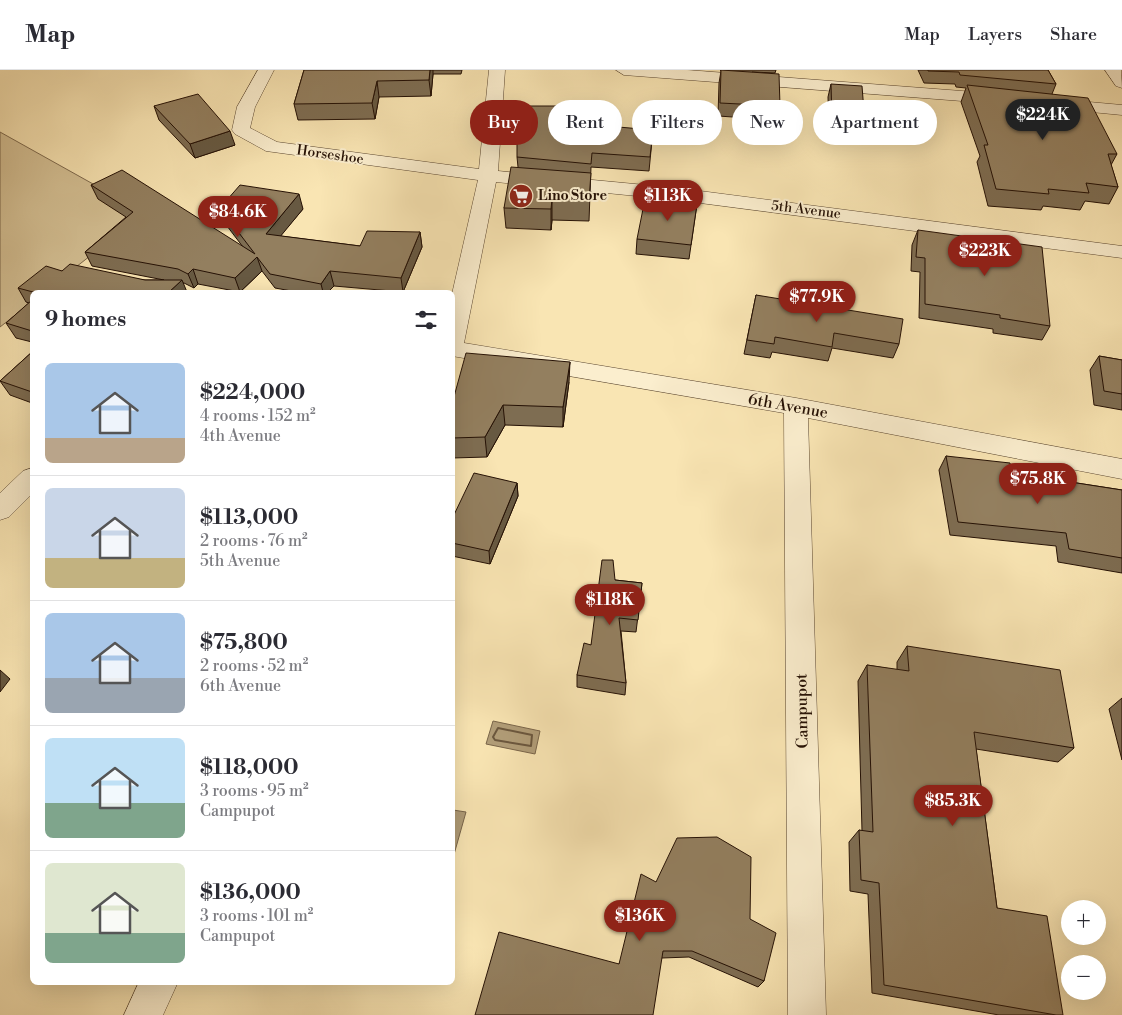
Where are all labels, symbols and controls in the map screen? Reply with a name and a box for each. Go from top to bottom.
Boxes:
text: Map [25,20,75,50]
text: Map [905,23,940,46]
text: Layers [968,23,1022,46]
text: Share [1050,23,1097,46]
pin: $224K [1008,98,1078,141]
chip: Buy [470,100,538,145]
chip: Rent [548,100,622,145]
chip: Filters [632,100,722,145]
chip: New [732,100,803,145]
chip: Apartment [813,100,937,145]
text: $224K [1016,105,1070,125]
street label: Horseshoe [295,141,365,169]
pin: $113K [633,180,703,222]
supermarket icon: Lino Store [508,183,534,209]
text: $113K [644,186,692,206]
place label: Lino Store [538,187,608,205]
pin: $84.6K [197,196,279,238]
street label: 5th Avenue [770,197,842,223]
text: $84.6K [209,202,267,222]
pin: $223K [950,234,1020,277]
text: $223K [959,241,1011,261]
pin: $77.9K [776,280,858,323]
text: $77.9K [790,287,844,307]
icon: filters [412,306,440,334]
text: 9 homes [45,307,126,333]
text: $224,000 [200,380,305,406]
icon: home [85,383,145,443]
street label: 6th Avenue [746,389,830,423]
text: 4 rooms · 152 m² [200,406,316,426]
text: 4th Avenue [200,426,281,446]
pin: $75.8K [997,462,1079,505]
text: $75.8K [1010,469,1066,489]
text: $113,000 [200,505,298,531]
icon: home [85,508,145,568]
text: 2 rooms · 76 m² [200,531,308,551]
text: 5th Avenue [200,551,280,571]
pin: $118K [575,584,645,626]
text: $118K [586,590,634,610]
text: $75,800 [200,630,288,656]
icon: home [85,633,145,693]
text: 2 rooms · 52 m² [200,656,308,676]
street label: Campupot [791,673,813,749]
text: 6th Avenue [200,676,281,696]
text: $118,000 [200,755,299,781]
icon: home [85,758,145,818]
text: 3 rooms · 95 m² [200,781,309,801]
pin: $85.3K [912,784,994,827]
text: $85.3K [925,791,981,811]
text: Campupot [200,801,275,821]
text: $136,000 [200,880,301,906]
icon: home [85,883,145,943]
pin: $136K [605,900,675,942]
map controls [1061,900,1106,1000]
button: + [1061,900,1106,945]
text: 3 rooms · 101 m² [200,906,313,926]
text: $136K [615,906,665,926]
text: Campupot [200,926,275,946]
button: − [1061,955,1106,1000]

